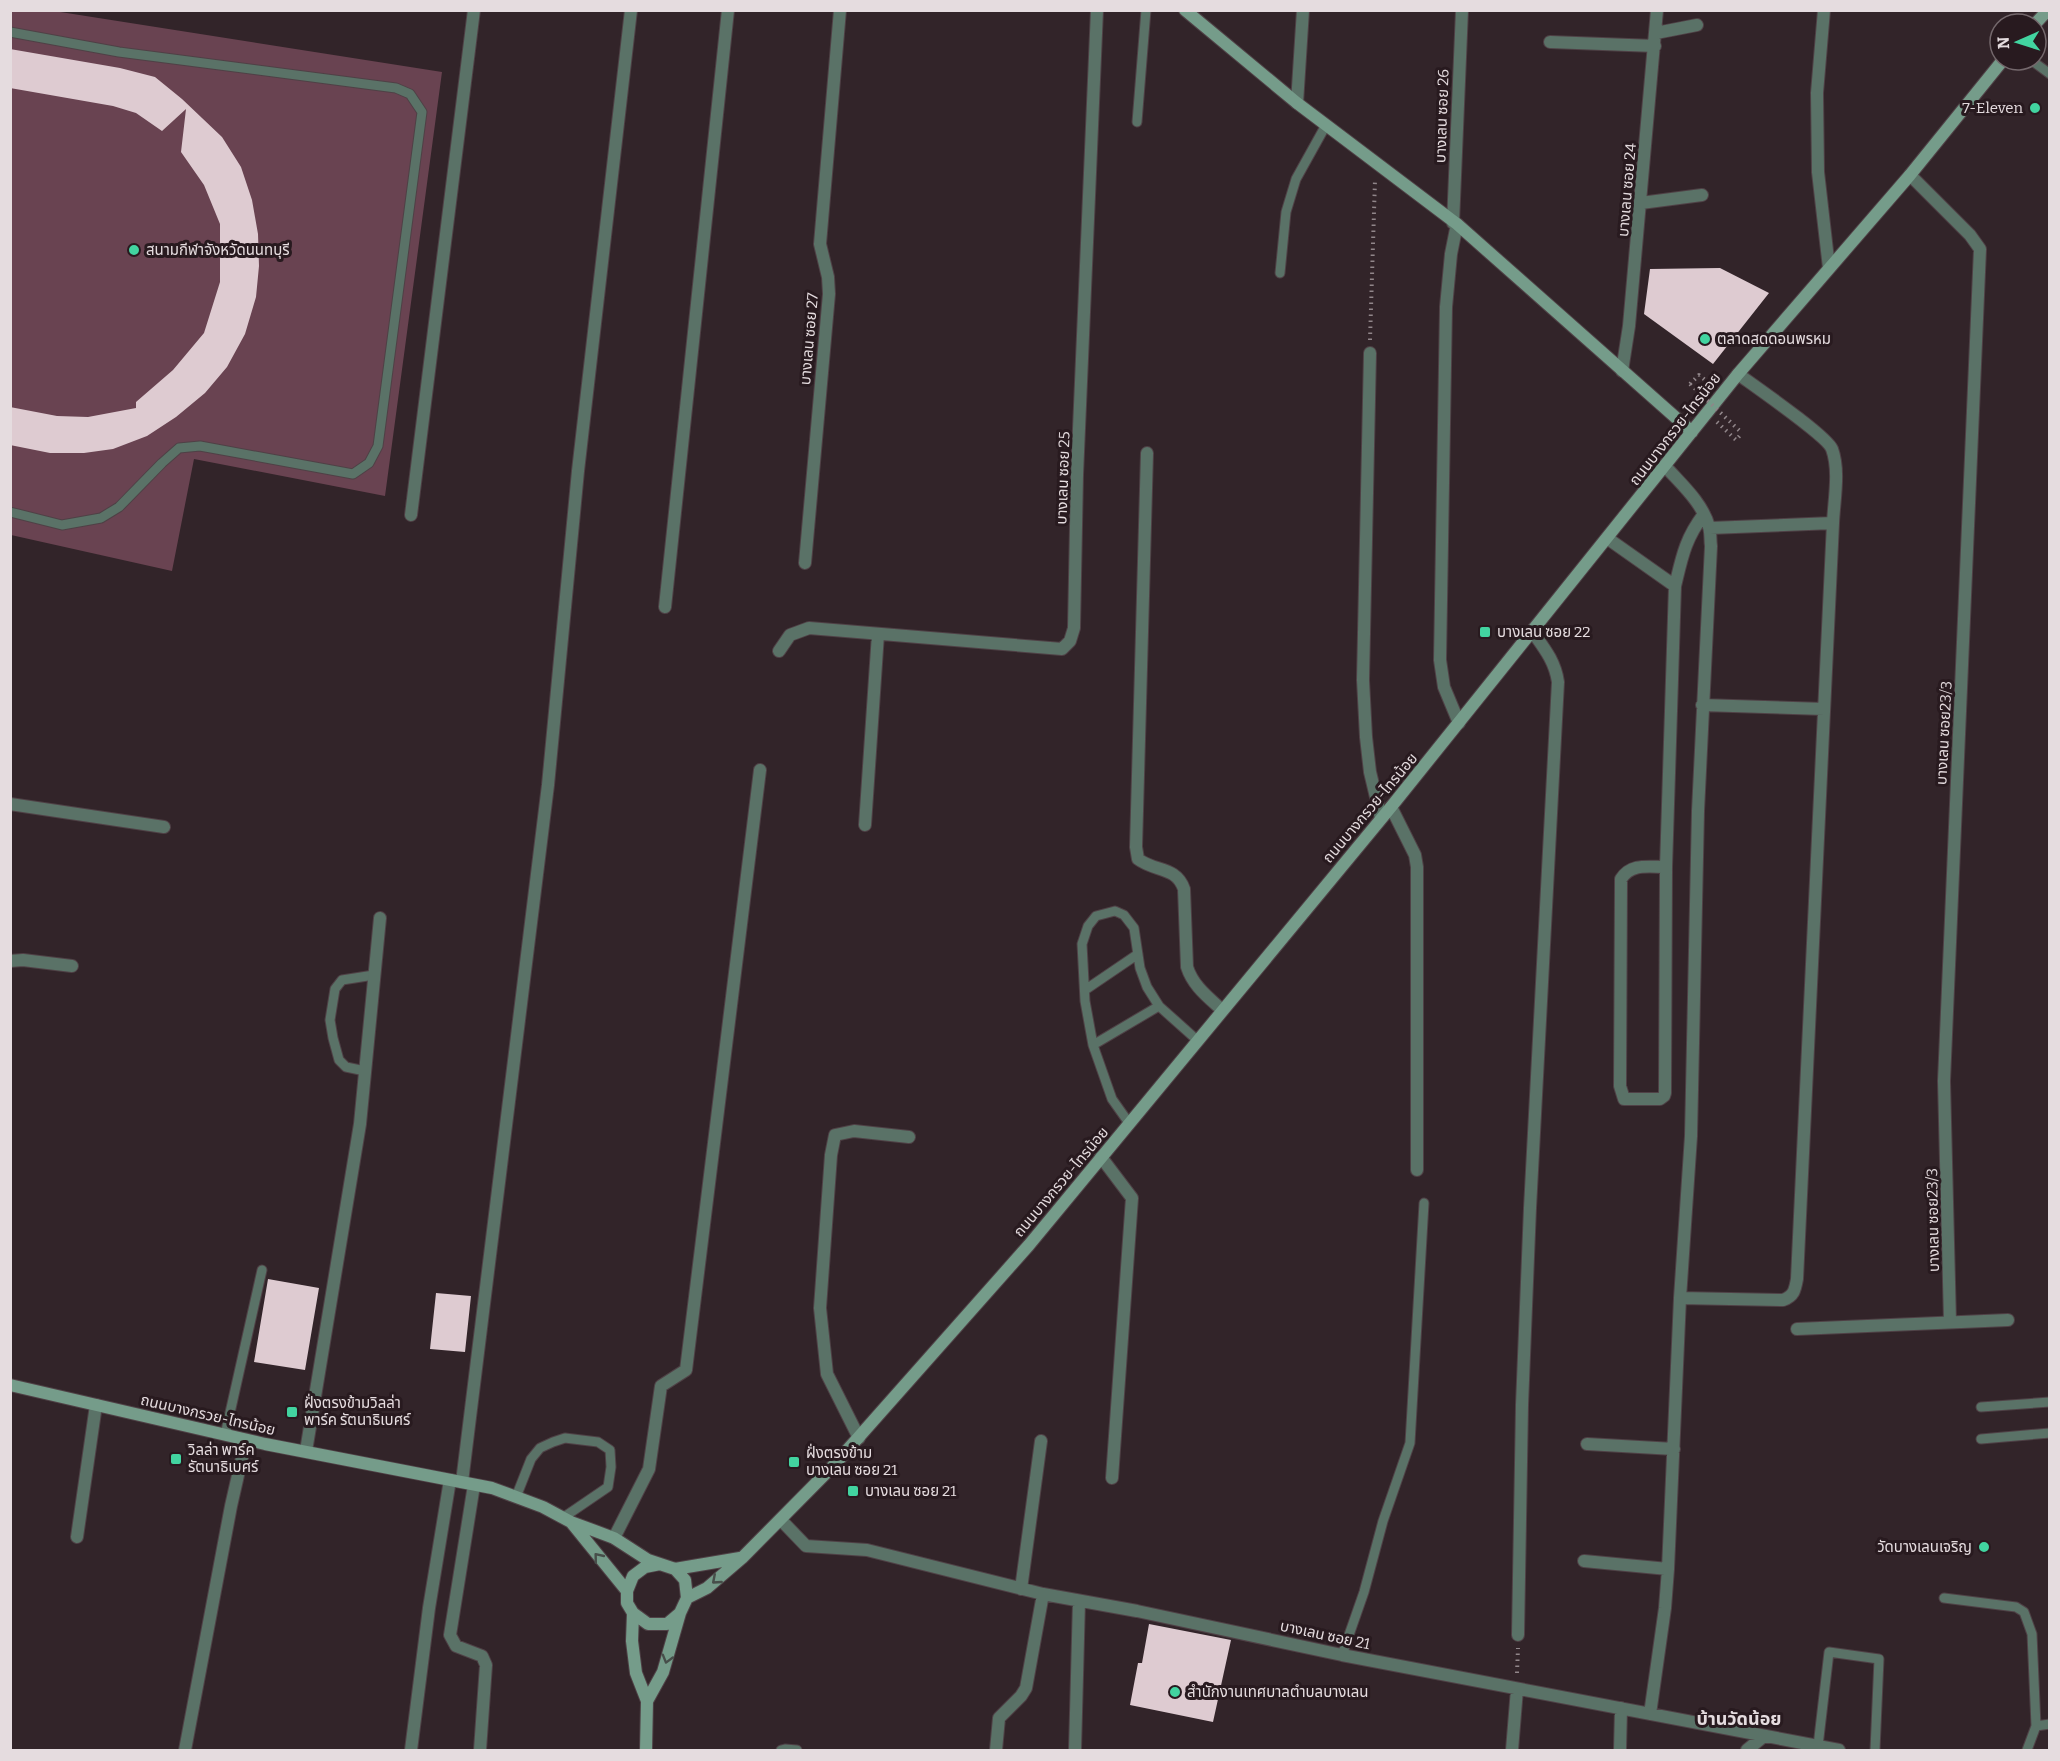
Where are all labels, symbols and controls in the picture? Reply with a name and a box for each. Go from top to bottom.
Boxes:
north arrow [1988,12,2048,72]
text: N [1994,36,2013,49]
street label: บางเลน ซอย 26 [1431,68,1453,163]
place label: 7-Eleven [1962,99,2023,117]
marker: 7-Eleven [2028,101,2042,115]
street label: บางเลน ซอย 24 [1614,142,1640,238]
place label: สนามกีฬาจังหวัดนนทบุรี [146,241,290,259]
marker: สนามกีฬาจังหวัดนนทบุรี [127,243,141,257]
street label: บางเลน ซอย 27 [796,292,822,386]
place label: ตลาดสดดอนพรหม [1717,330,1831,348]
marker: ตลาดสดดอนพรหม [1698,332,1712,346]
street label: ถนนบางกรวย-ไทรน้อย [1625,369,1725,489]
street label: บางเลน ซอย 25 [1052,431,1074,525]
place label: บางเลน ซอย 22 [1497,623,1590,641]
marker: บางเลน ซอย 22 [1478,625,1492,639]
street label: บางเลน ซอย23/3 [1932,681,1956,785]
street label: ถนนบางกรวย-ไทรน้อย [1319,749,1421,867]
street label: ถนนบางกรวย-ไทรน้อย [1010,1123,1112,1241]
street label: บางเลน ซอย23/3 [1923,1168,1943,1272]
street label: ถนนบางกรวย-ไทรน้อย [139,1391,277,1439]
place label: ฝั่งตรงข้ามวิลล่า พาร์ค รัตนาธิเบศร์ [304,1393,411,1429]
marker: ฝั่งตรงข้ามวิลล่า พาร์ค รัตนาธิเบศร์ [285,1405,299,1419]
place label: วิลล่า พาร์ค รัตนาธิเบศร์ [188,1441,259,1476]
place label: ฝั่งตรงข้าม บางเลน ซอย 21 [806,1443,897,1479]
marker: วิลล่า พาร์ค รัตนาธิเบศร์ [169,1452,183,1466]
marker: ฝั่งตรงข้าม บางเลน ซอย 21 [787,1455,801,1469]
place label: บางเลน ซอย 21 [865,1482,956,1500]
marker: บางเลน ซอย 21 [846,1484,860,1498]
place label: วัดบางเลนเจริญ [1877,1538,1972,1556]
marker: วัดบางเลนเจริญ [1977,1540,1991,1554]
one-way arrow [594,1553,605,1564]
one-way arrow [712,1573,723,1584]
street label: บางเลน ซอย 21 [1278,1617,1372,1653]
one-way arrow [662,1653,674,1664]
place label: สำนักงานเทศบาลตำบลบางเลน [1187,1683,1368,1701]
marker: สำนักงานเทศบาลตำบลบางเลน [1168,1685,1182,1699]
district label: บ้านวัดน้อย [1696,1708,1782,1730]

